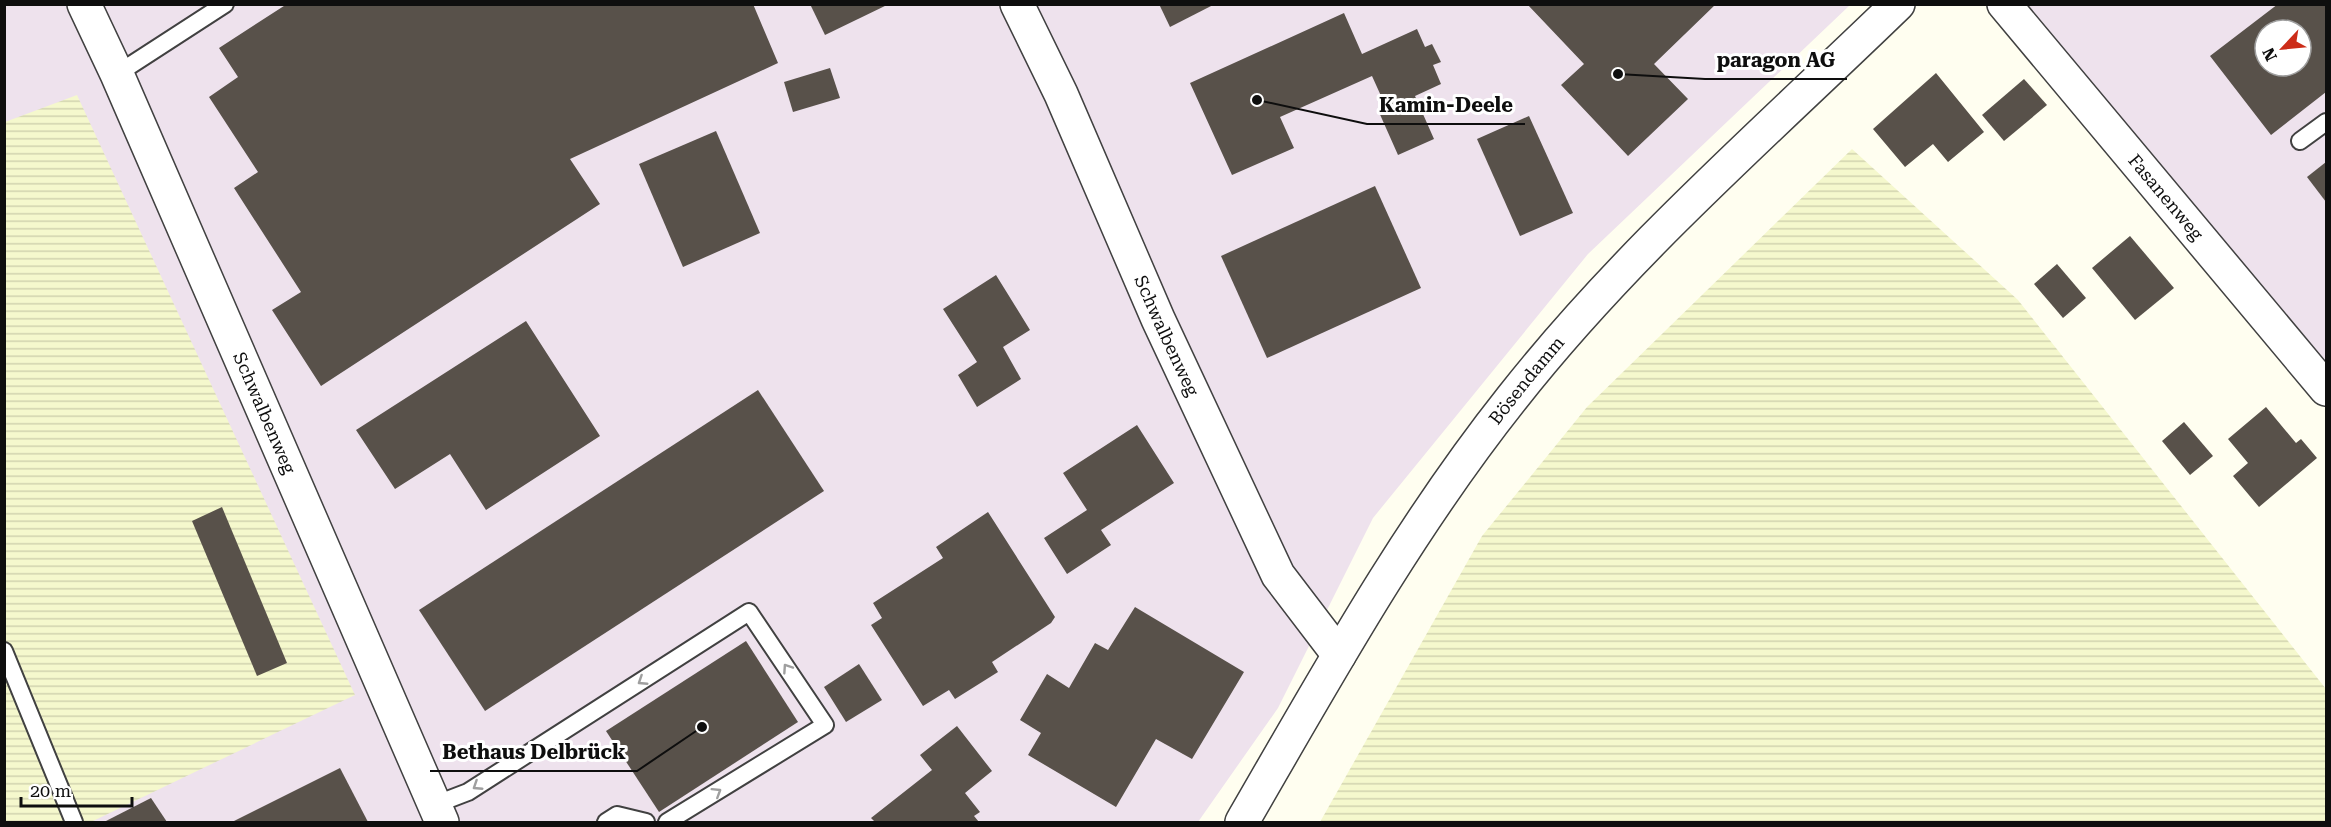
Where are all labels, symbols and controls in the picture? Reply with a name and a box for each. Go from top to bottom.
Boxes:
north arrow [2253,18,2313,78]
callout: paragon AG [1705,41,1847,79]
text: N [2259,45,2281,64]
text: paragon AG [1717,48,1836,72]
callout: Kamin-Deele [1367,86,1525,124]
text: Kamin-Deele [1379,93,1513,117]
street label: Fasanenweg [2124,150,2208,245]
street label: Schwalbenweg [1130,272,1204,400]
street label: Bösendamm [1484,332,1568,428]
street label: Schwalbenweg [229,349,301,478]
one-way arrow [783,664,794,675]
one-way arrow [637,673,648,684]
callout: Bethaus Delbrück [430,733,637,771]
text: Bethaus Delbrück [442,740,626,764]
scale bar [21,770,132,808]
one-way arrow [473,779,484,790]
text: 20 m [30,780,71,801]
one-way arrow [711,787,721,799]

